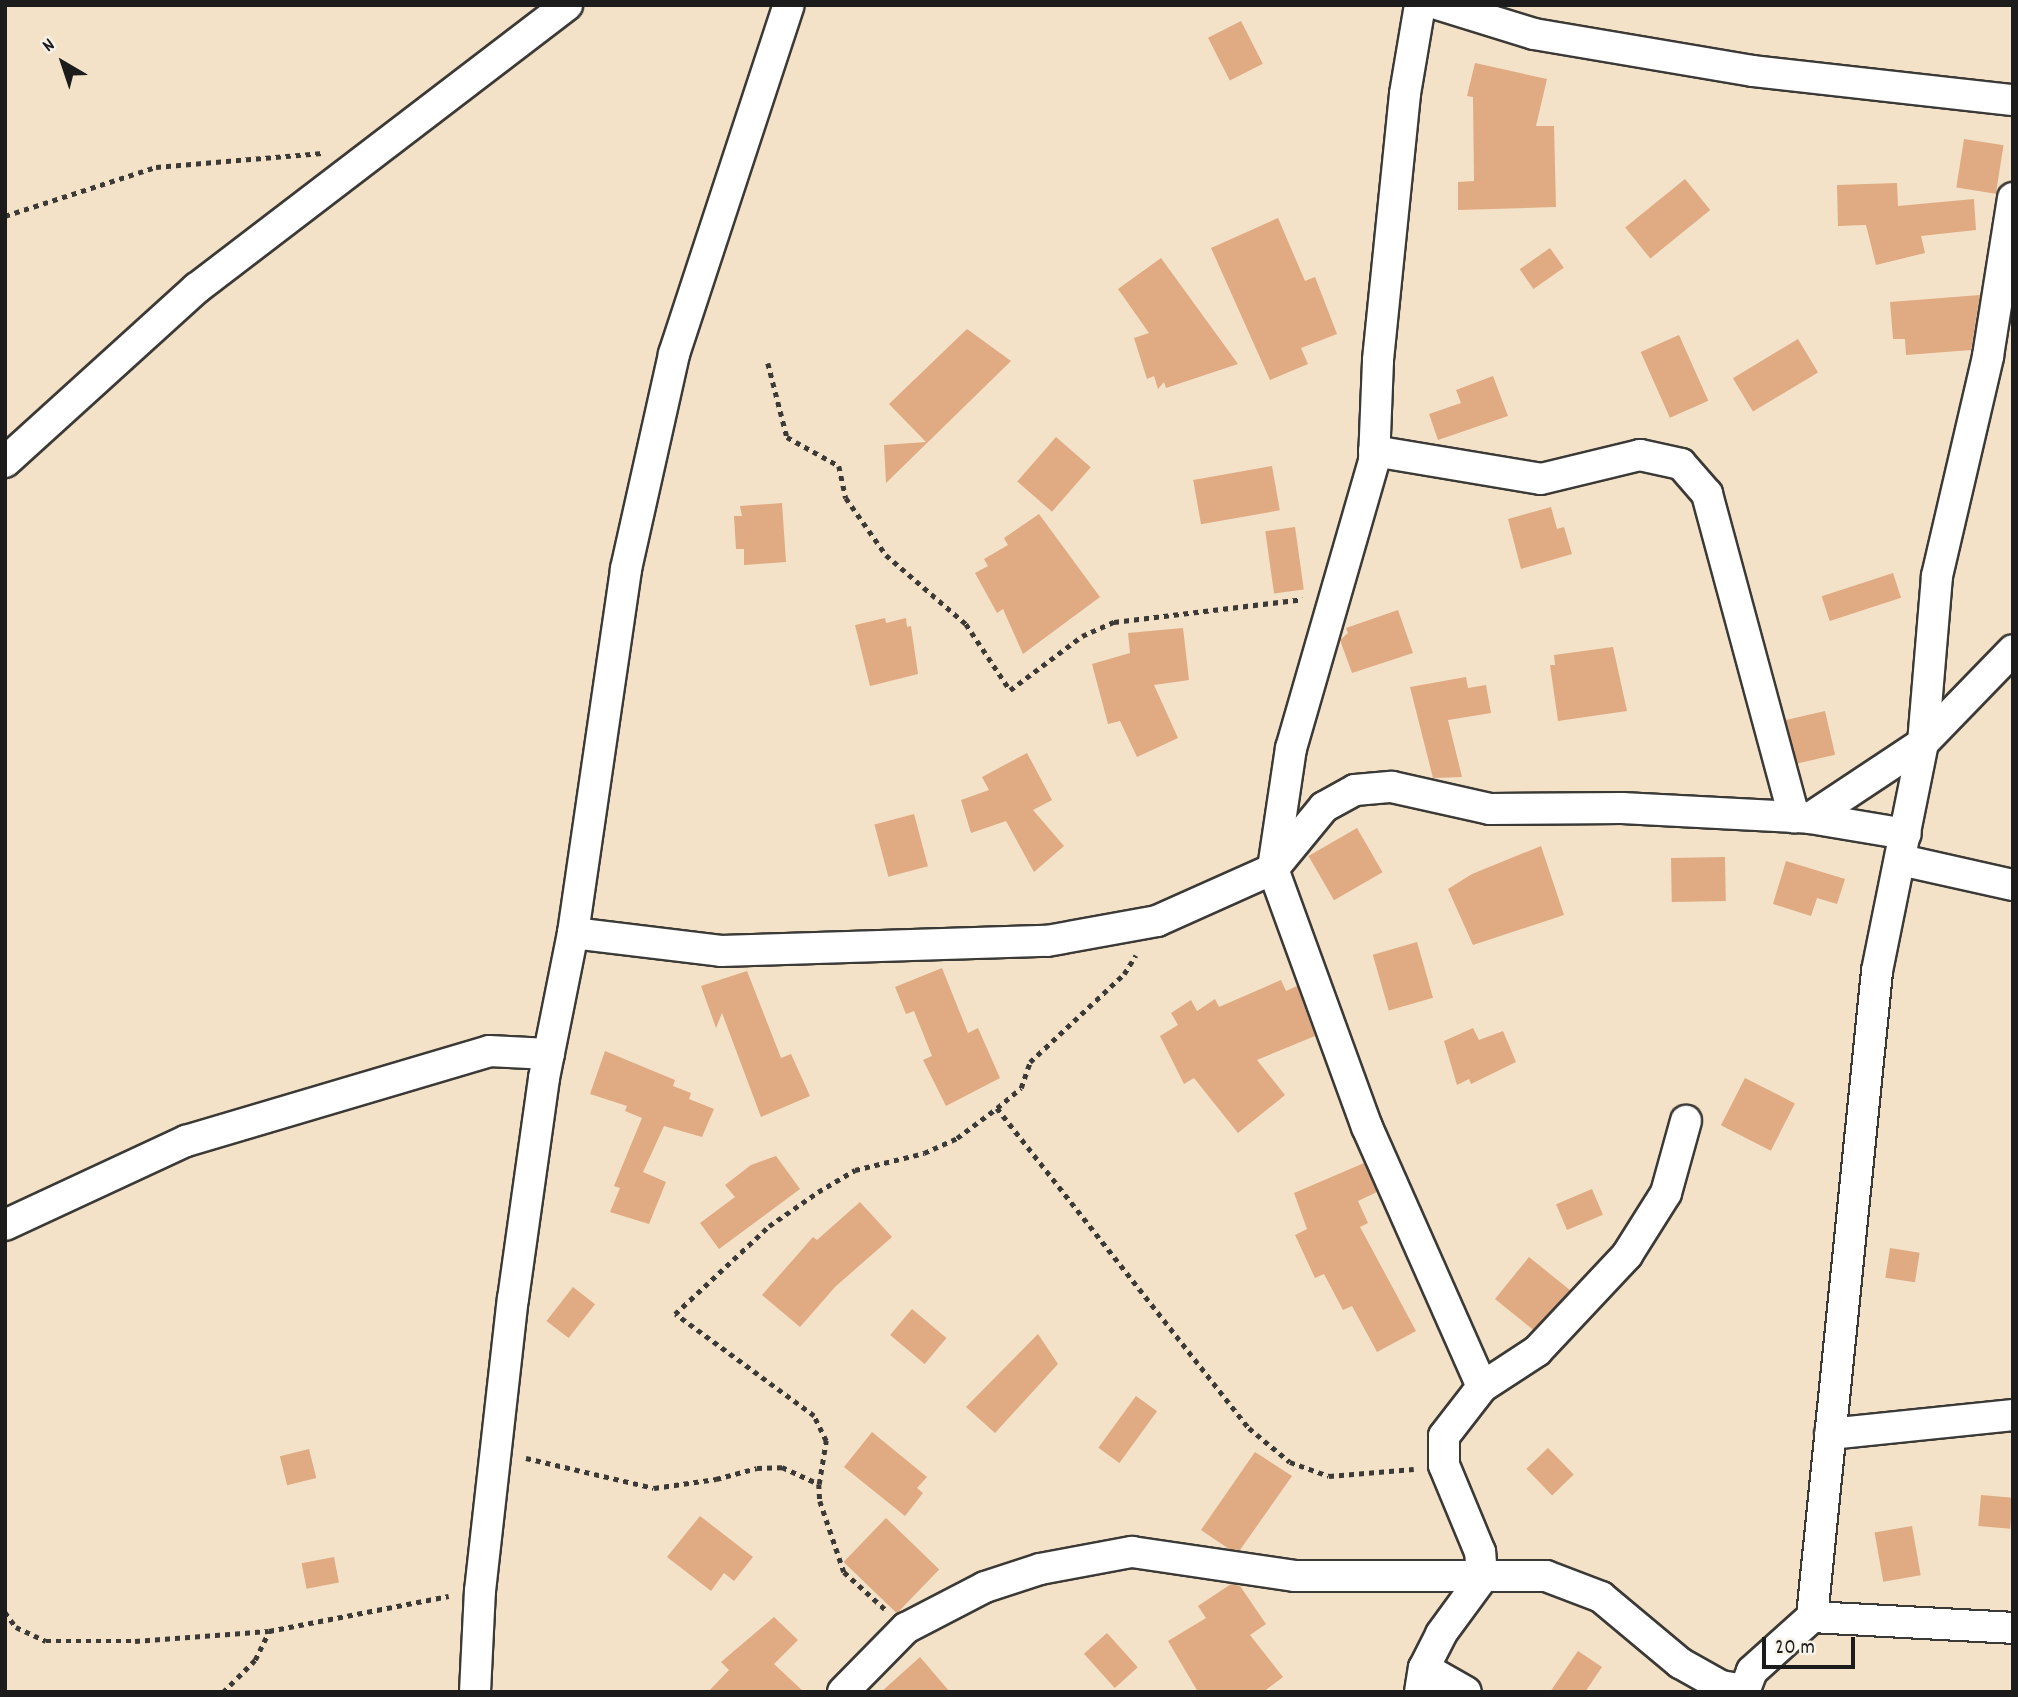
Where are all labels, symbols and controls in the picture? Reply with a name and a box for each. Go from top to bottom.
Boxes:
north arrow [28,28,98,98]
text: N [37,33,62,60]
scale bar [1766,1624,1859,1668]
text: 20 m [1775,1634,1815,1664]

